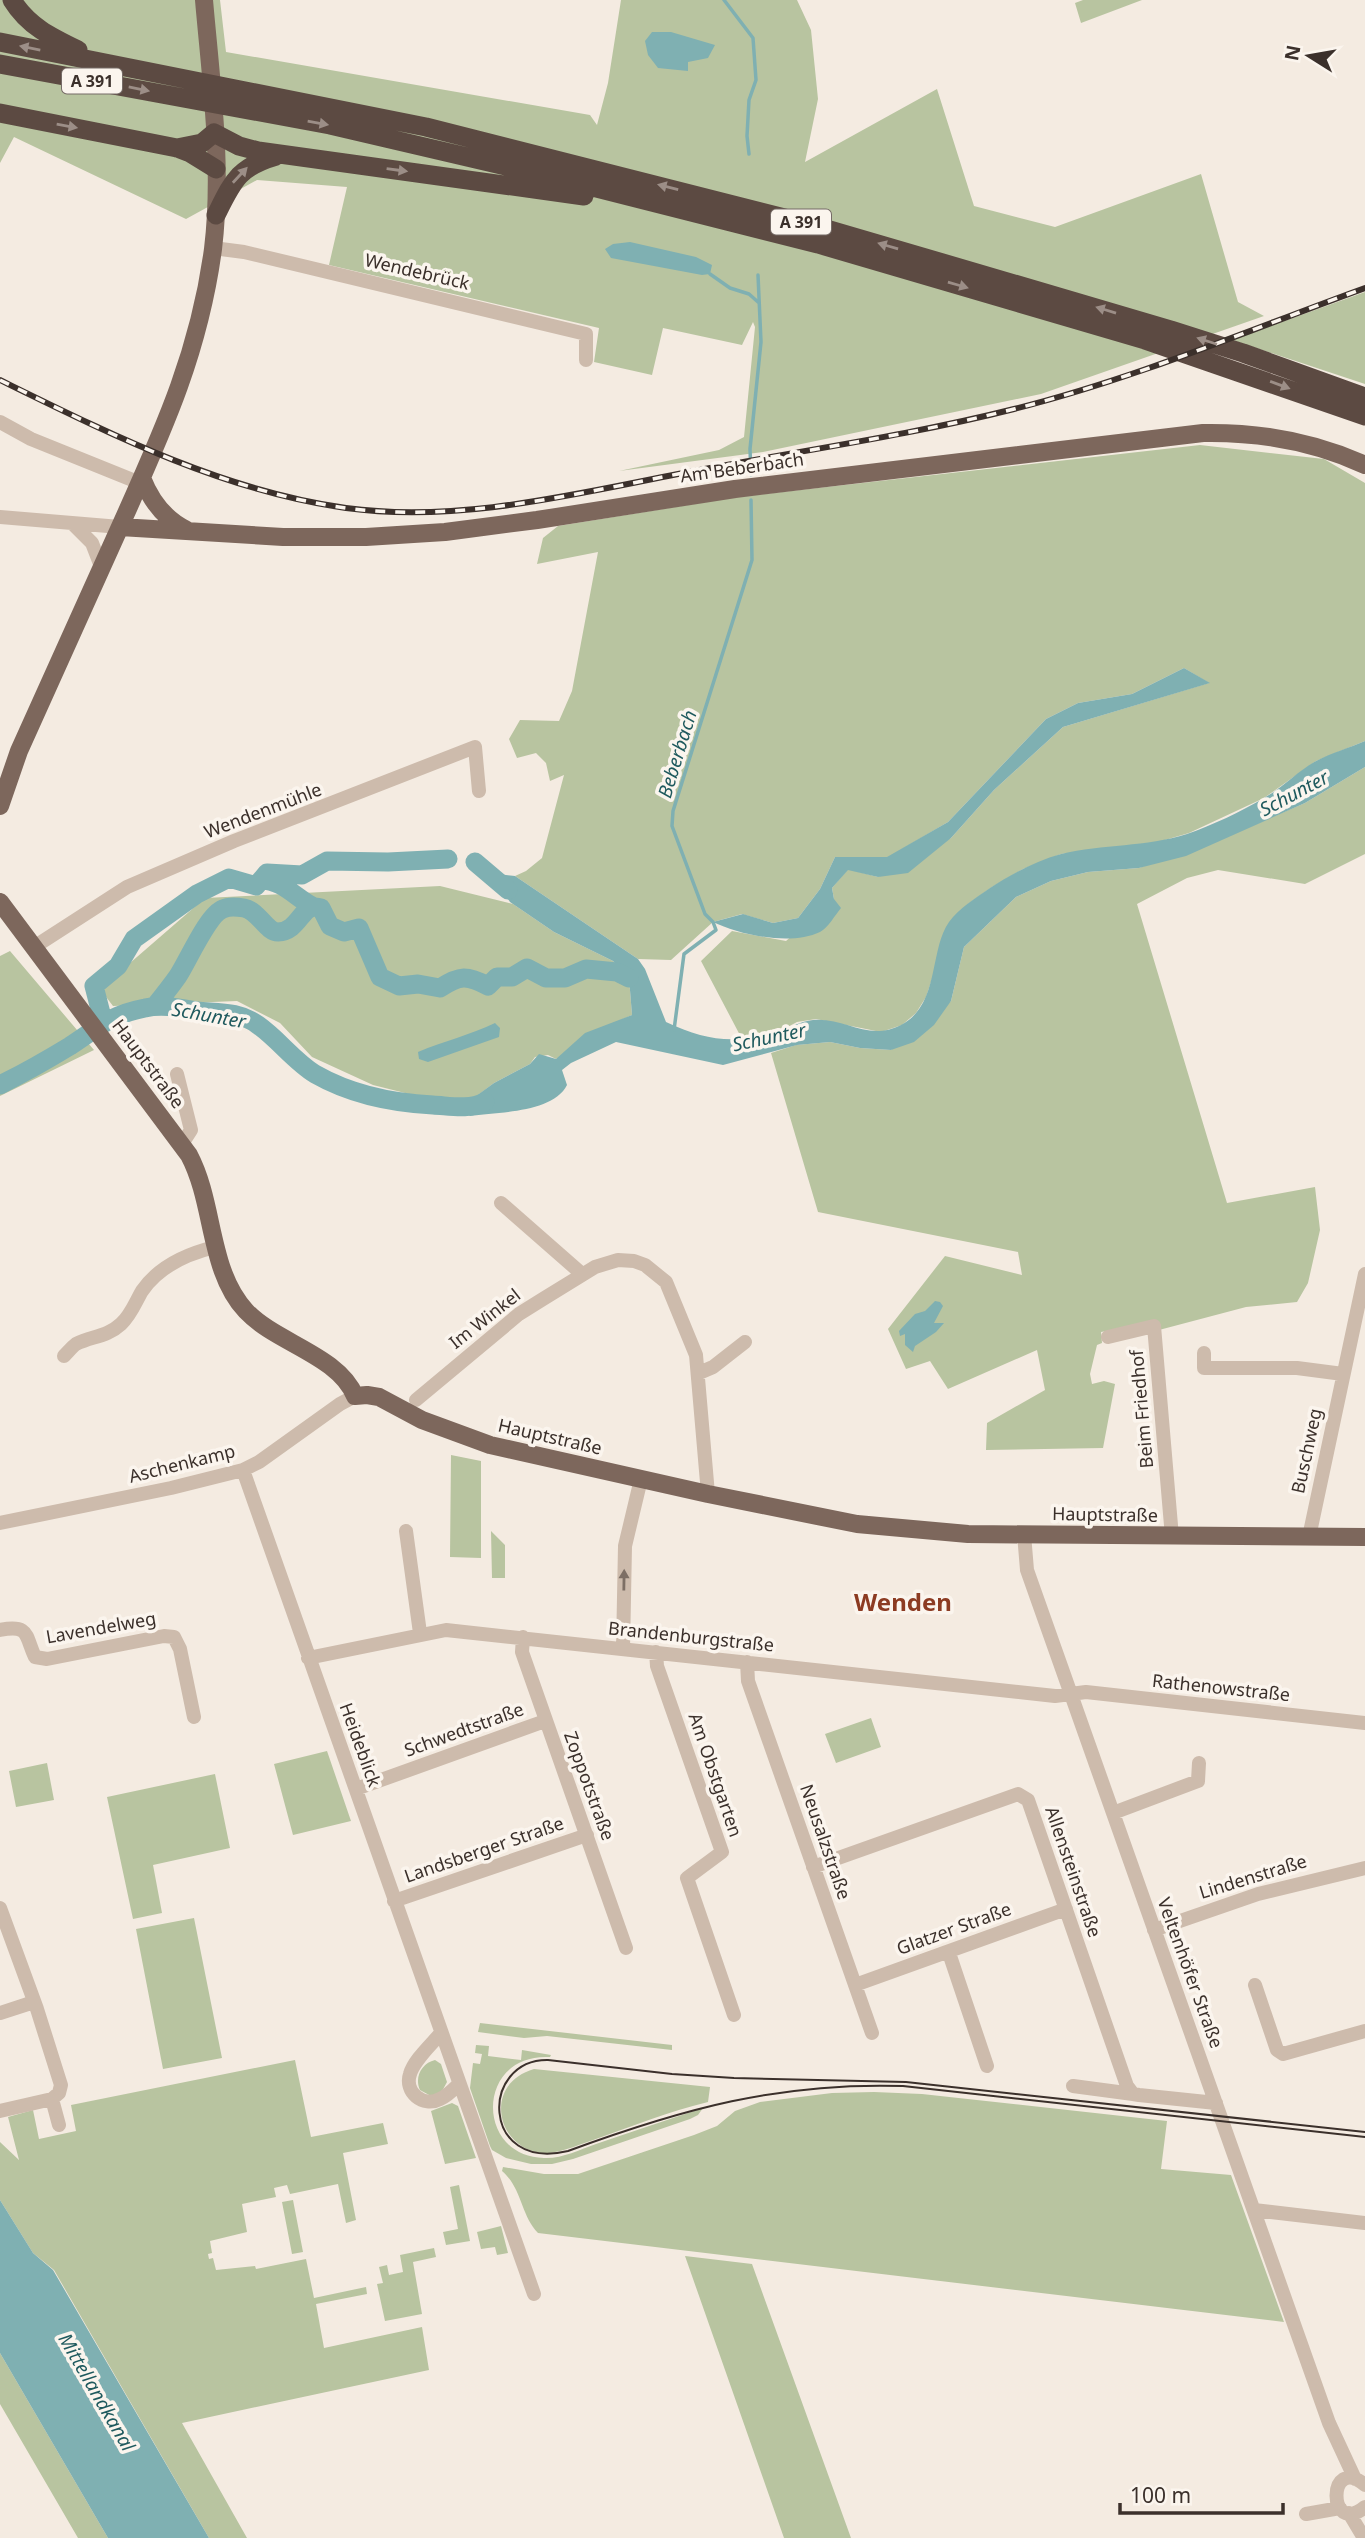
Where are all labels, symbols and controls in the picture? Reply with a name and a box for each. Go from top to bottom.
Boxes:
north arrow [1274,21,1344,91]
one-way arrow [19,42,41,53]
text: N [1278,43,1307,63]
road number: A 391 [62,68,122,94]
one-way arrow [128,84,150,95]
one-way arrow [307,117,329,128]
one-way arrow [56,120,78,131]
one-way arrow [386,165,408,176]
one-way arrow [232,166,248,184]
one-way arrow [657,181,679,192]
road number: A 391 [771,210,831,234]
one-way arrow [877,241,898,251]
street label: Wendebrück [363,247,472,295]
one-way arrow [947,280,968,290]
one-way arrow [1095,304,1116,314]
one-way arrow [1196,335,1217,346]
one-way arrow [1270,380,1291,391]
street label: Am Beberbach [679,446,805,488]
water label: Beberbach [651,707,703,801]
water label: Schunter [1255,763,1334,822]
street label: Wendenmühle [201,777,325,843]
water label: Schunter [170,996,249,1035]
street label: Hauptstraße [107,1014,190,1113]
water label: Schunter [730,1016,810,1057]
street label: Im Winkel [444,1283,525,1354]
street label: Beim Friedhof [1124,1348,1158,1469]
street label: Buschweg [1285,1406,1327,1496]
street label: Hauptstraße [496,1412,605,1460]
street label: Aschenkamp [126,1438,237,1488]
street label: Hauptstraße [1052,1501,1158,1527]
one-way arrow [619,1569,630,1591]
district label: Wenden [854,1585,952,1618]
street label: Lavendelweg [44,1606,158,1648]
street label: Brandenburgstraße [607,1615,775,1657]
street label: Rathenowstraße [1151,1668,1291,1706]
street label: Schwedtstraße [401,1696,527,1762]
street label: Heideblick [335,1699,387,1790]
street label: Am Obstgarten [683,1709,748,1840]
street label: Zoppotstraße [559,1728,621,1844]
street label: Neusalzstraße [795,1781,857,1903]
street label: Allensteinstraße [1040,1803,1108,1940]
street label: Landsberger Straße [401,1810,567,1888]
street label: Lindenstraße [1196,1848,1309,1904]
street label: Veltenhöfer Straße [1153,1894,1229,2051]
street label: Glatzer Straße [893,1896,1014,1960]
water label: Mittellandkanal [53,2328,142,2457]
scale bar [1120,2472,1283,2516]
text: 100 m [1130,2481,1191,2509]

